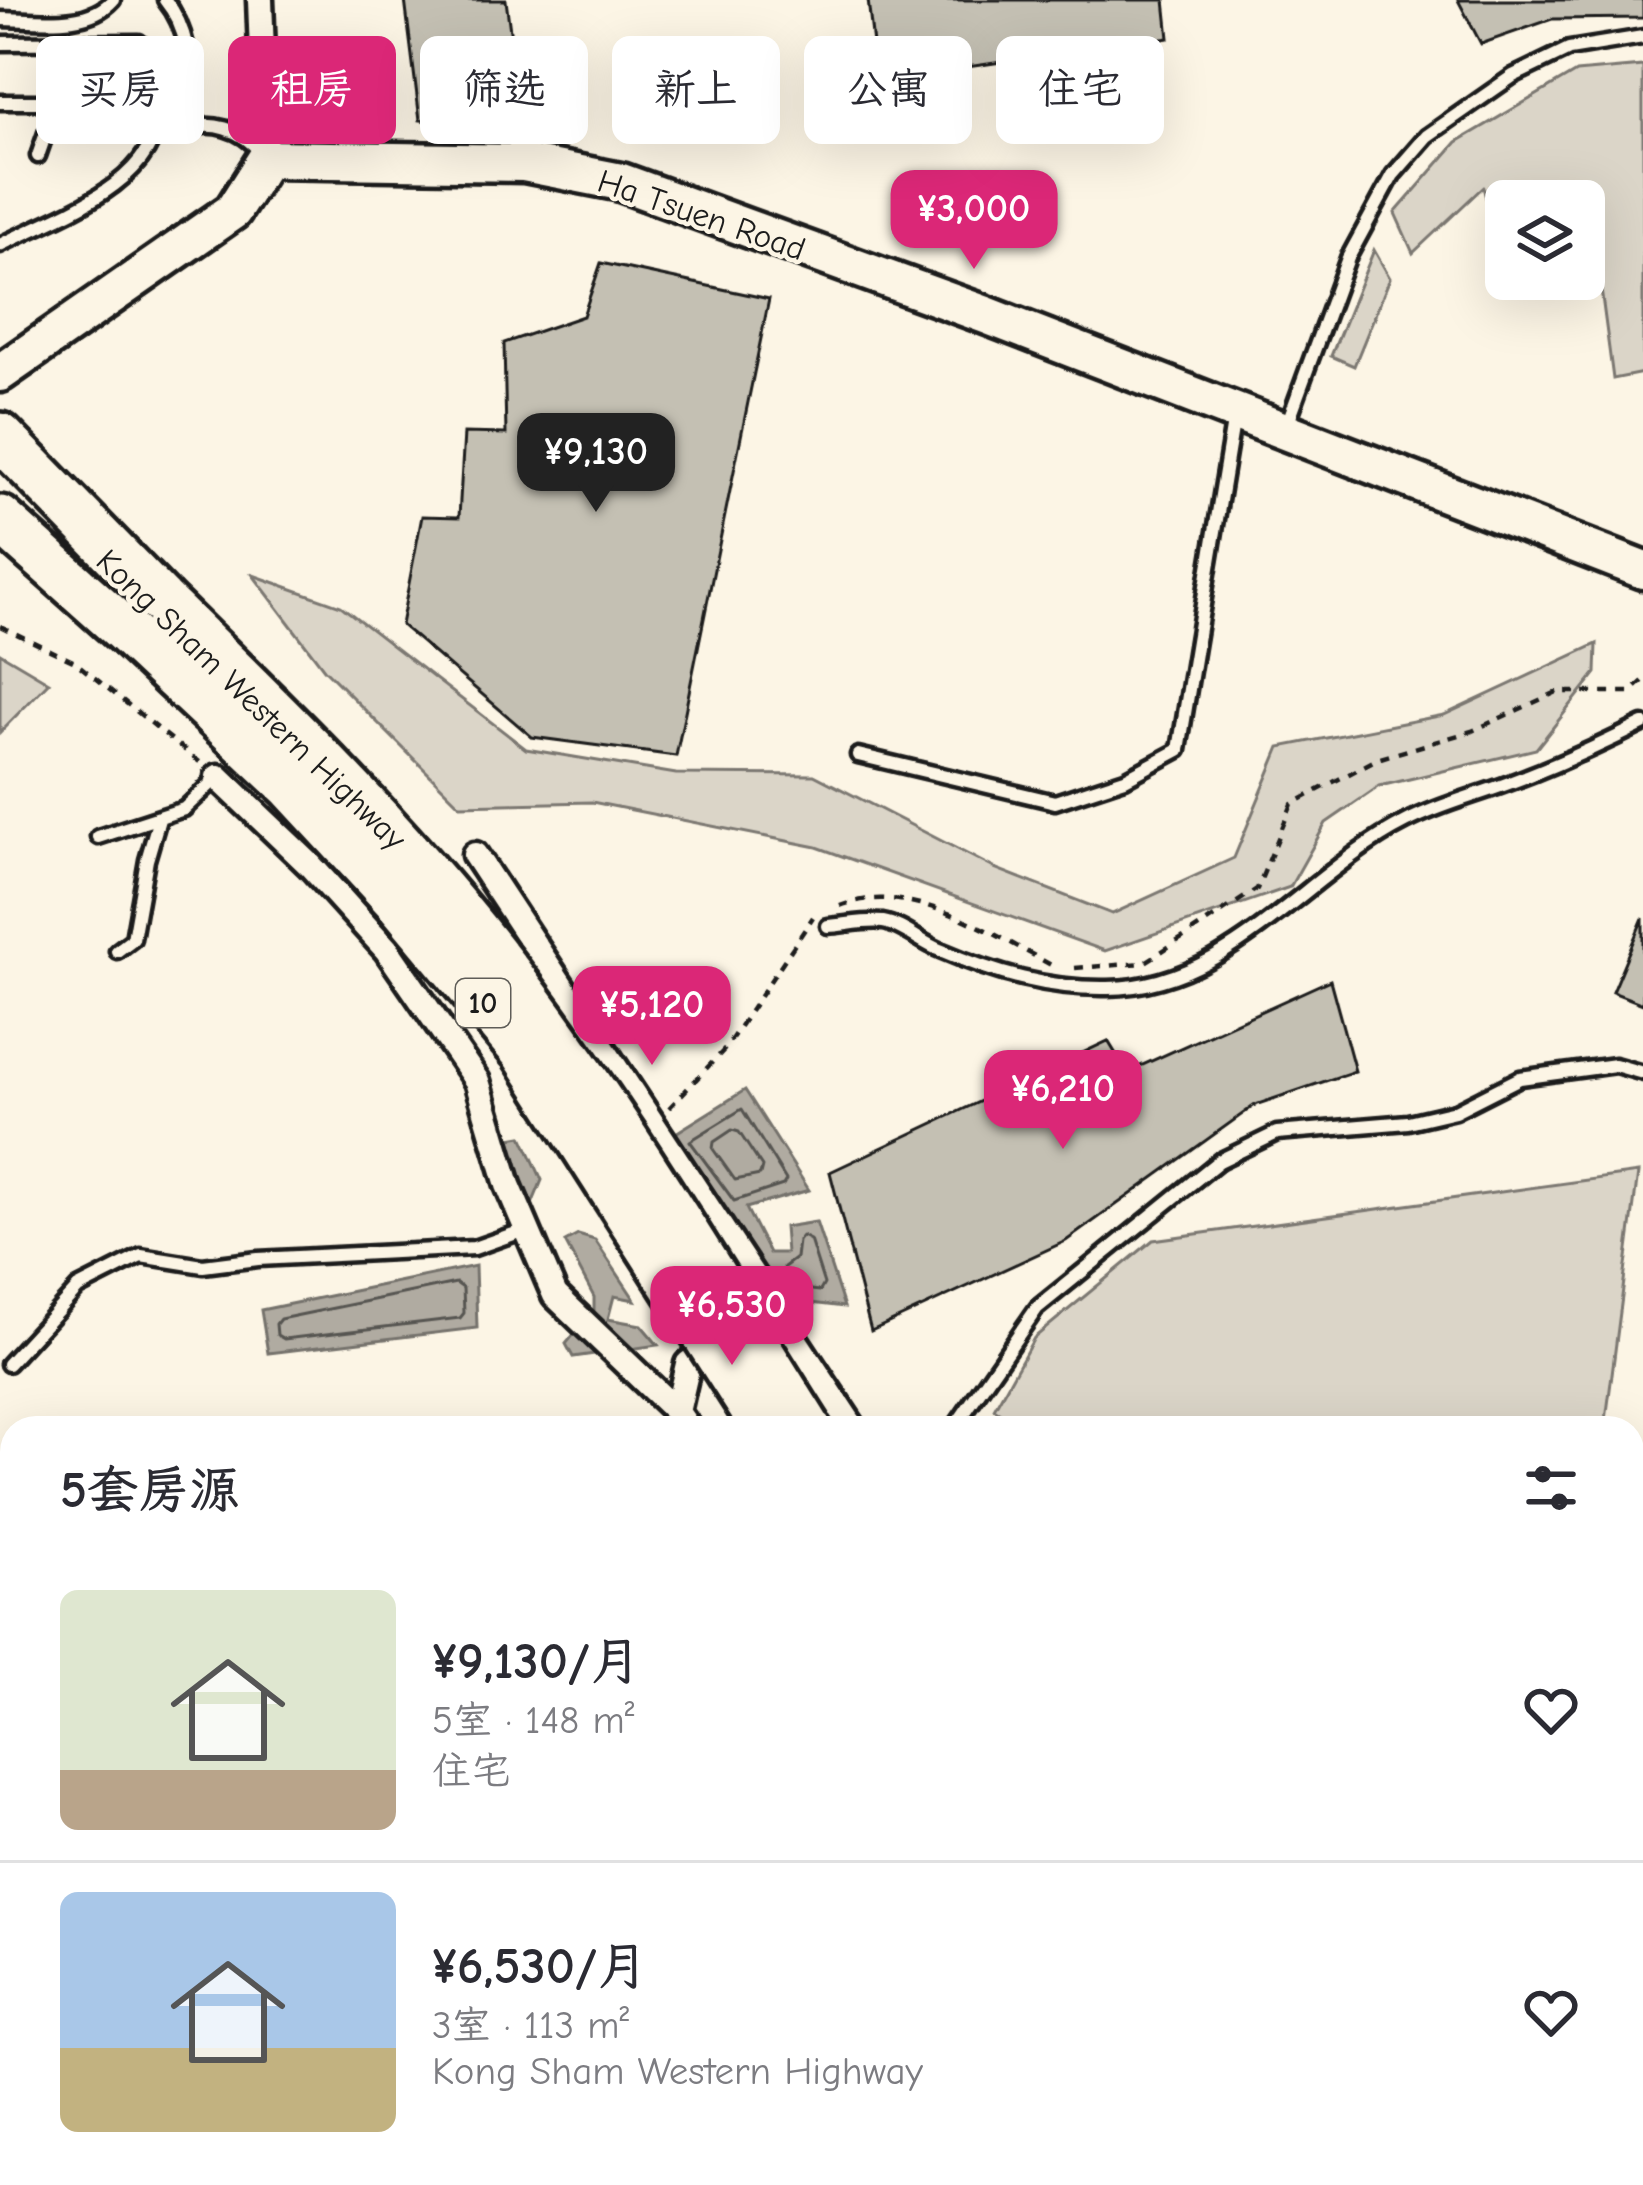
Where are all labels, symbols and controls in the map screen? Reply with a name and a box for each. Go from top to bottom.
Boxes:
chip: 买房 [36,36,204,144]
chip: 租房 [228,36,396,144]
chip: 筛选 [420,36,588,144]
chip: 新上 [612,36,780,144]
chip: 公寓 [804,36,972,144]
chip: 住宅 [996,36,1164,144]
street label: Ha Tsuen Road [593,162,810,268]
pin: ¥3,000 [876,170,1072,272]
map controls [1485,180,1605,300]
button: layers [1485,180,1605,300]
text: ¥3,000 [918,186,1030,231]
pin: ¥9,130 [498,413,694,515]
text: ¥9,130 [544,429,648,474]
street label: Kong Sham Western Highway [89,542,414,858]
pin: ¥5,120 [554,966,750,1068]
road number: 10 [456,979,510,1027]
text: ¥5,120 [600,982,704,1027]
pin: ¥6,210 [965,1050,1161,1152]
text: ¥6,210 [1011,1066,1115,1111]
pin: ¥6,530 [634,1266,830,1368]
text: ¥6,530 [677,1282,787,1327]
icon: filters [1518,1455,1584,1521]
text: 5套房源 [60,1461,240,1520]
text: ¥9,130/月 [432,1632,641,1691]
icon: home [156,1638,300,1782]
icon: heart [1518,1677,1584,1743]
text: 5室 · 148 m² [432,1698,634,1743]
text: 住宅 [432,1749,510,1794]
text: ¥6,530/月 [432,1937,648,1996]
icon: home [156,1940,300,2084]
icon: heart [1518,1979,1584,2045]
text: 3室 · 113 m² [432,2003,629,2048]
text: Kong Sham Western Highway [432,2049,923,2094]

